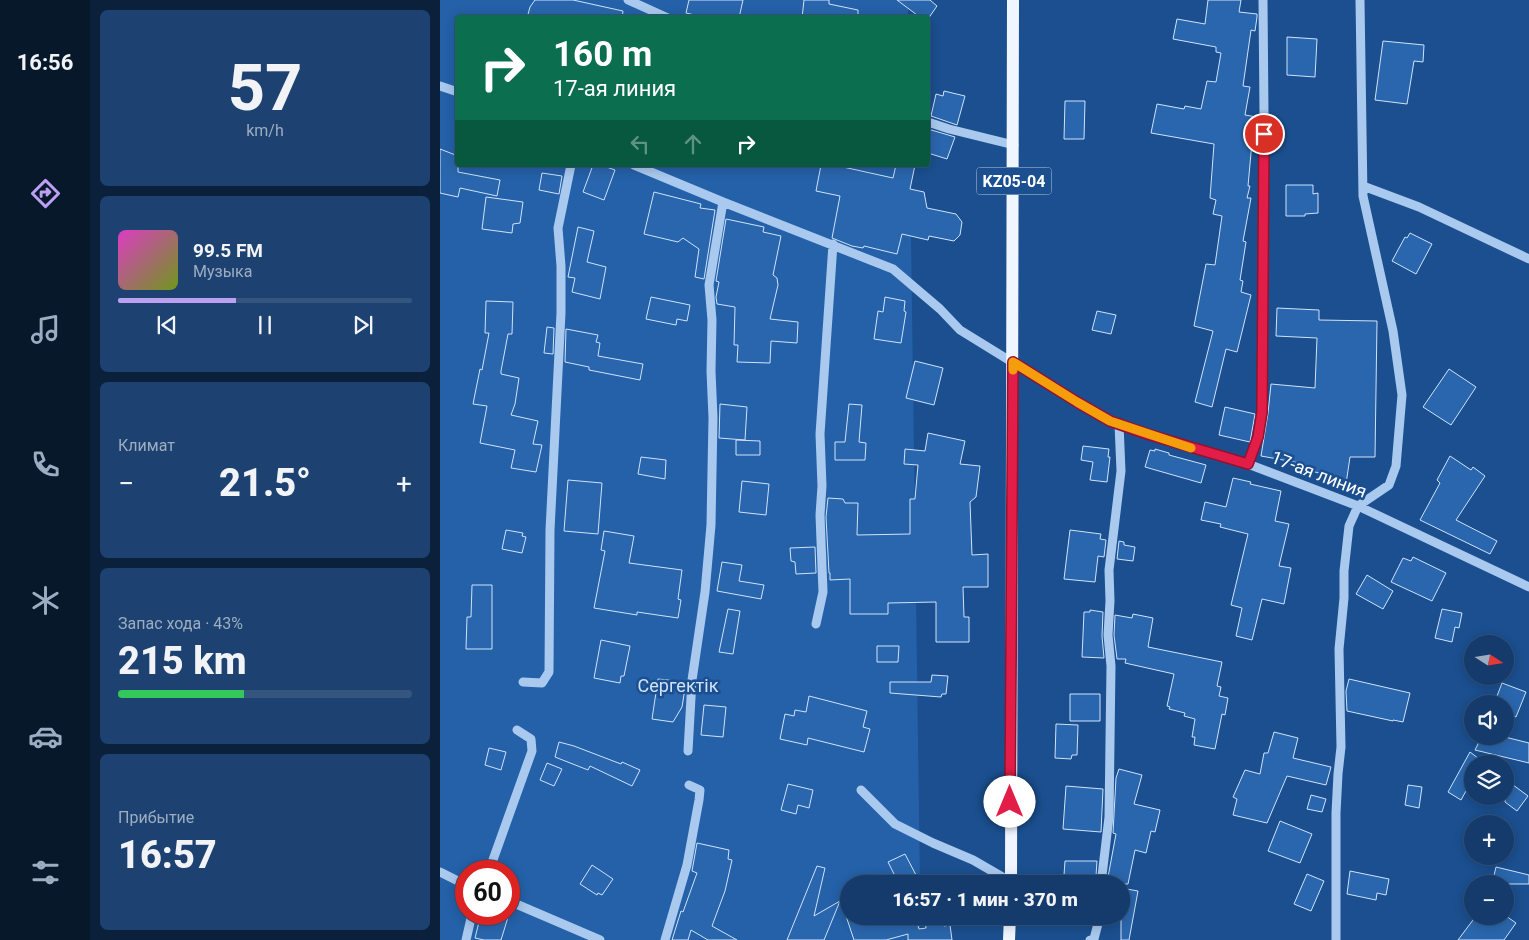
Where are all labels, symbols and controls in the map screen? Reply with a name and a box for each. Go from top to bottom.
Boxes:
text: 160 m [553,34,652,75]
icon: right [470,35,535,100]
text: 16:56 [17,50,73,75]
text: 57 [228,50,302,126]
text: 17-ая линия [553,76,676,101]
pin [1243,113,1285,155]
icon: arrive [1250,120,1278,148]
text: km/h [246,121,284,140]
icon: left [626,130,654,158]
icon: ahead [679,130,707,158]
icon: right [732,130,760,158]
road number: KZ05-04 [976,168,1052,195]
icon: directions [28,176,63,211]
text: 99.5 FM [193,239,263,262]
text: Музыка [193,262,252,281]
icon: previous [153,311,181,339]
icon: pause [251,311,279,339]
icon: next [349,311,377,339]
icon: music [28,312,63,347]
text: Климат [118,436,175,455]
street label: 17-ая линия [1268,446,1370,502]
icon: phone [28,447,63,482]
text: 21.5° [219,461,311,505]
text: − [118,467,134,500]
text: + [396,467,412,500]
icon: climate [28,583,63,618]
text: Запас хода · 43% [118,614,243,633]
north arrow [1464,635,1514,685]
map controls [1464,635,1514,925]
text: 215 km [118,639,247,683]
park label: Сергектік [638,675,719,696]
button: sound [1464,695,1514,745]
icon: car [28,719,63,754]
button: layers [1464,755,1514,805]
position arrow [983,775,1035,827]
text: Прибытие [118,808,194,827]
button: + [1464,815,1514,865]
text: 16:57 [118,833,217,877]
icon: filters [28,855,63,890]
speed limit sign: 60 [455,860,520,925]
button: − [1464,875,1514,925]
text: 16:57 · 1 мин · 370 m [892,888,1078,911]

